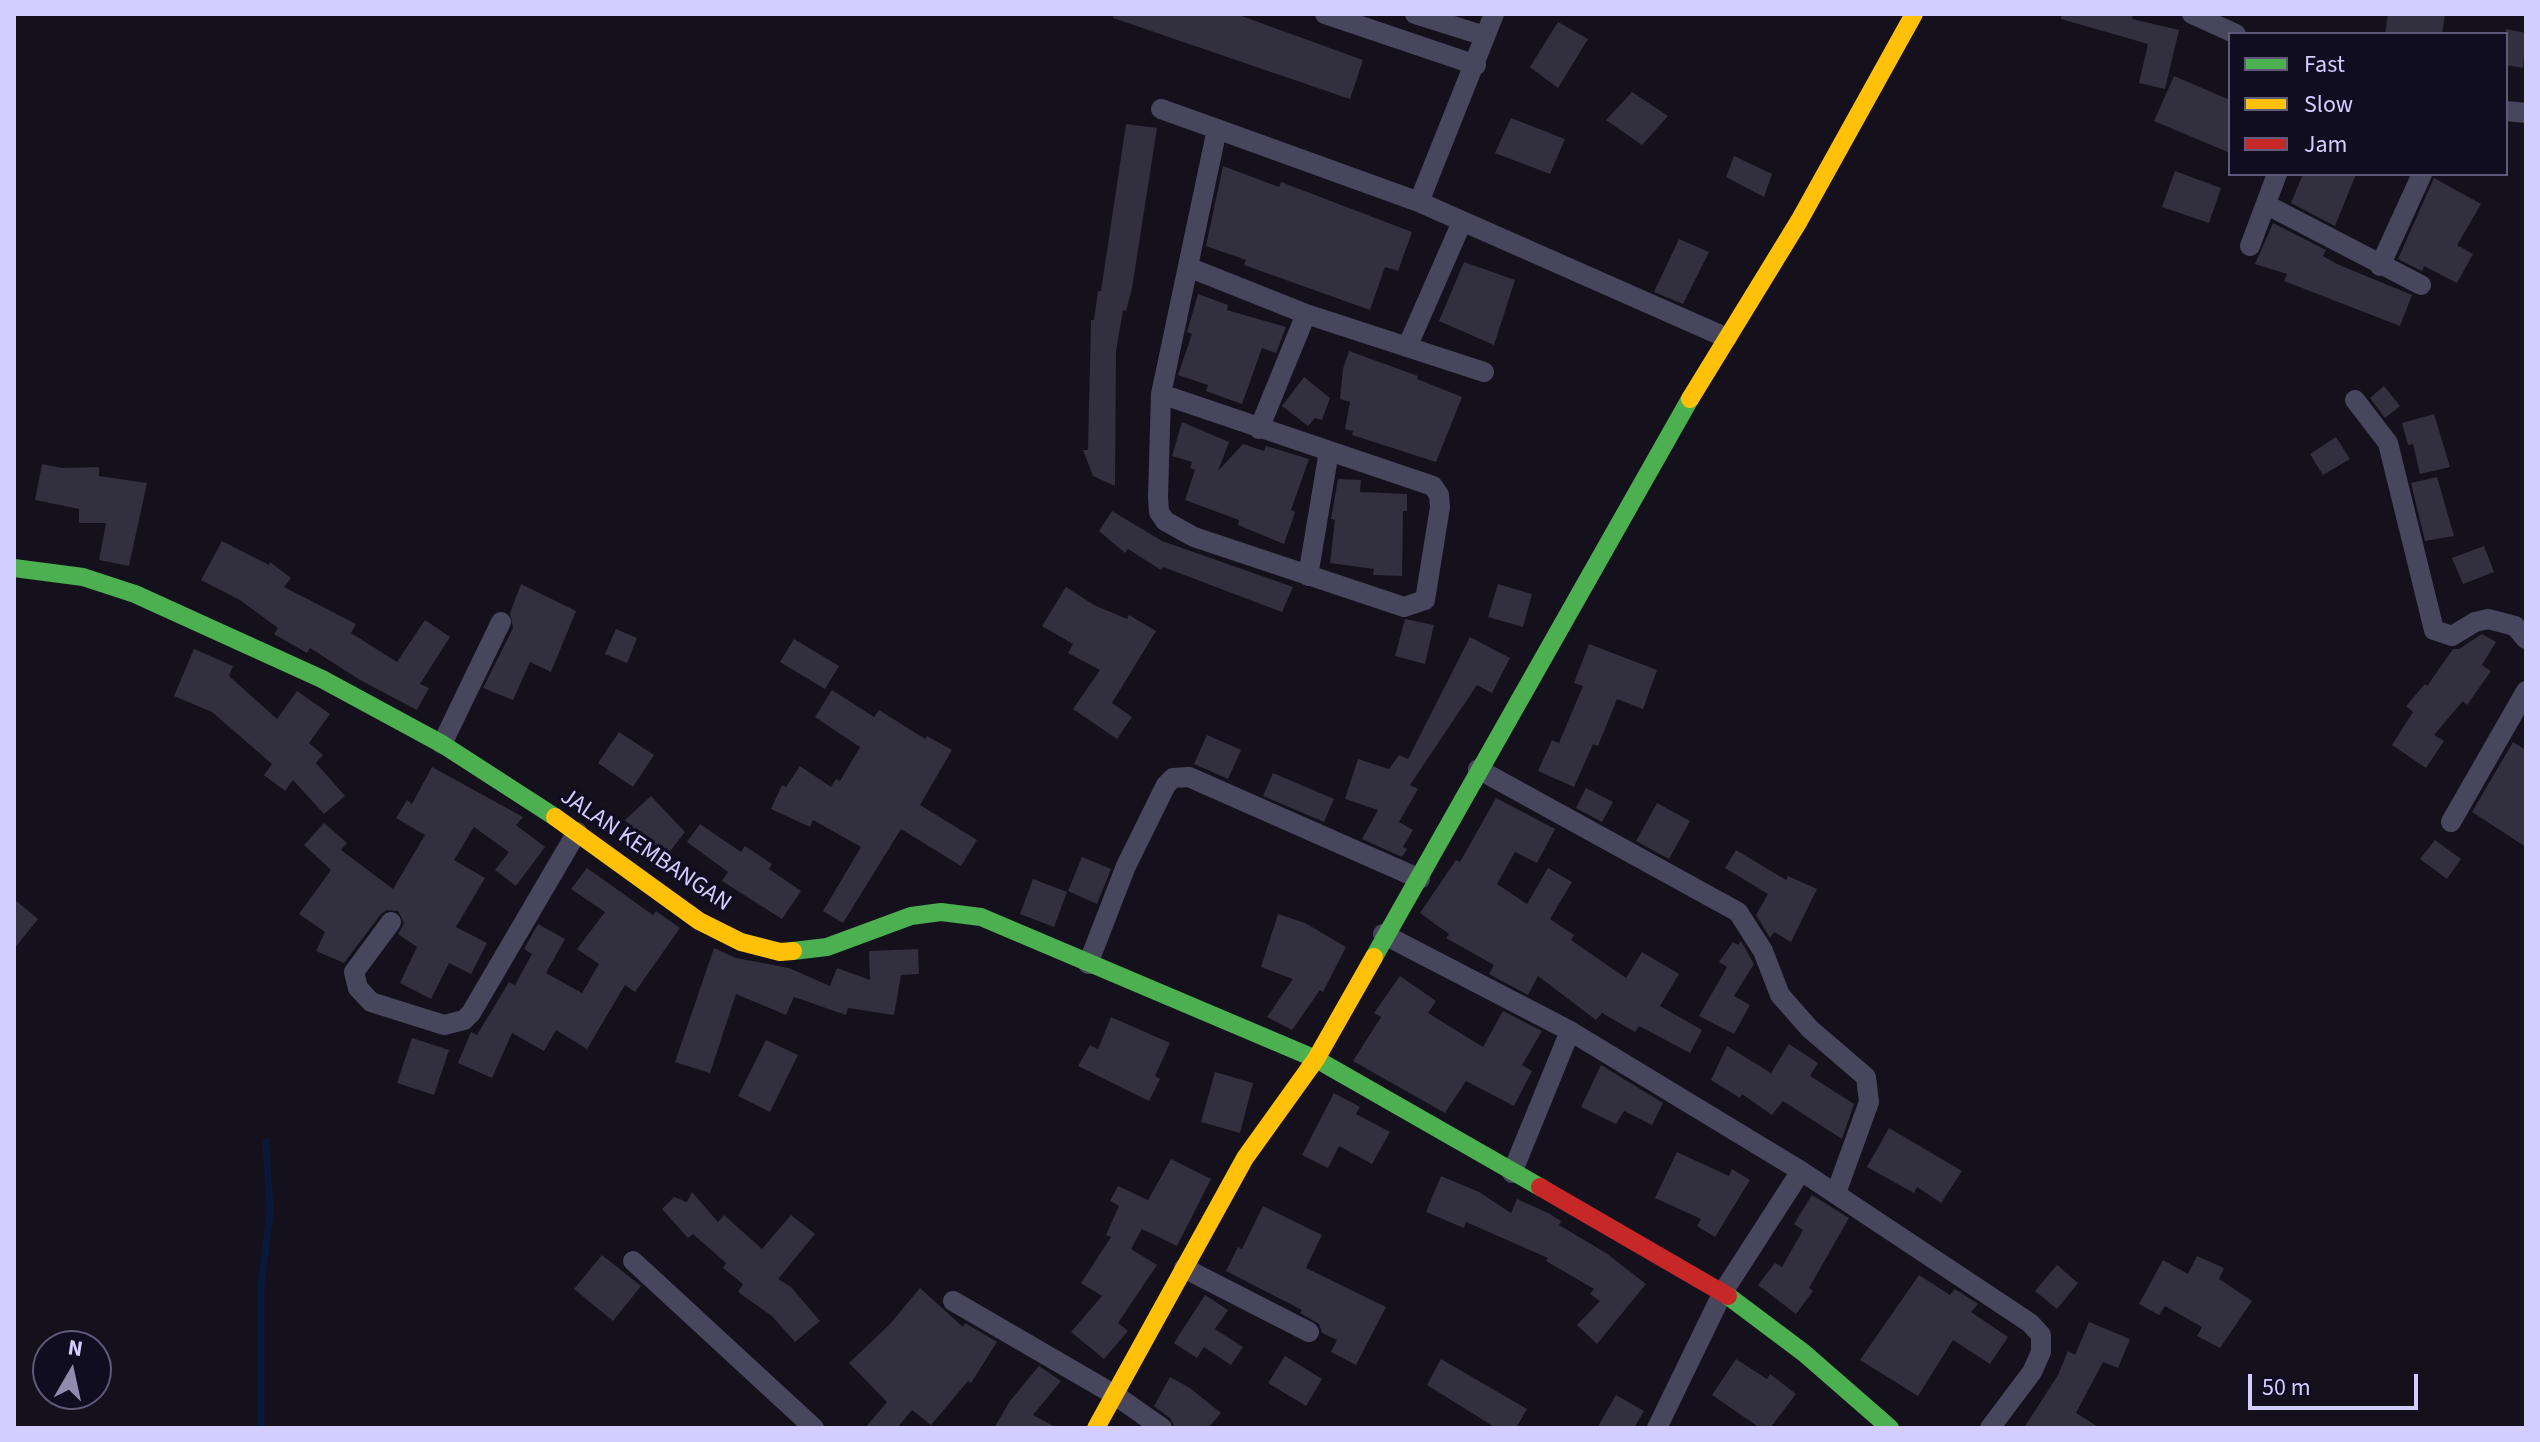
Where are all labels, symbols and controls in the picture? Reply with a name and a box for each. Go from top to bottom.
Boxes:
legend [2228,32,2508,176]
text: Fast [2304,47,2345,82]
text: Slow [2304,87,2353,122]
text: Jam [2304,127,2348,162]
street label: JALAN KEMBANGAN [554,783,736,919]
north arrow [32,1330,112,1410]
text: N [66,1331,85,1365]
scale bar [2252,1358,2422,1408]
text: 50 m [2262,1370,2311,1405]

